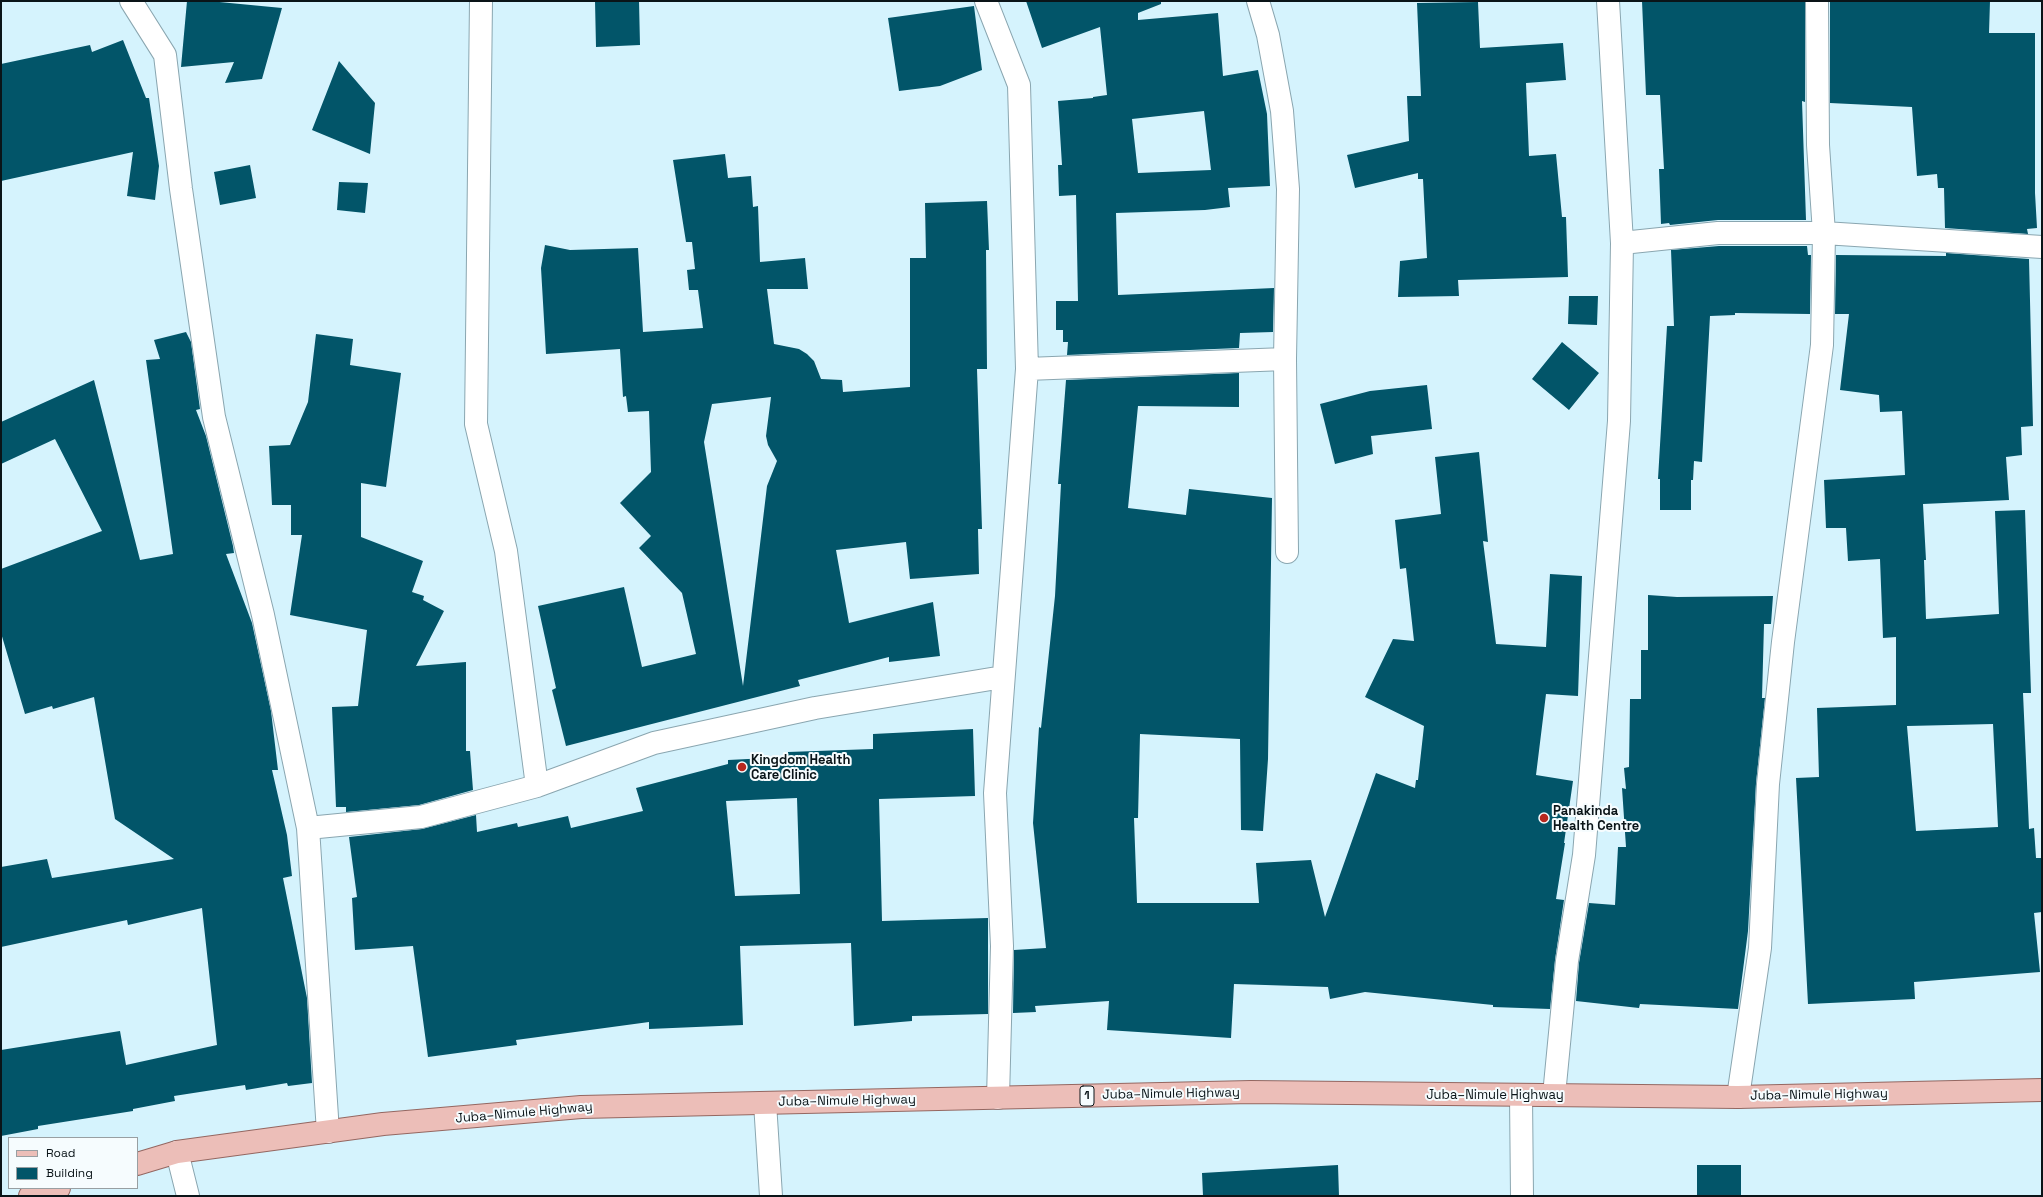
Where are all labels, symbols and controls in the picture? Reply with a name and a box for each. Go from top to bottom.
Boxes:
place label: Kingdom Health Care Clinic [751,752,850,783]
marker: Kingdom Health Care Clinic [736,761,748,773]
place label: Panakinda Health Centre [1553,803,1639,834]
marker: Panakinda Health Centre [1538,812,1550,824]
street label: Juba–Nimule Highway [1102,1085,1240,1103]
road number: 1 [1080,1086,1094,1106]
street label: Juba–Nimule Highway [1750,1086,1888,1104]
street label: Juba–Nimule Highway [1426,1087,1564,1103]
street label: Juba–Nimule Highway [778,1092,916,1110]
street label: Juba–Nimule Highway [455,1099,593,1127]
legend [8,1137,138,1189]
text: Road [46,1145,75,1161]
text: Building [46,1165,93,1181]

